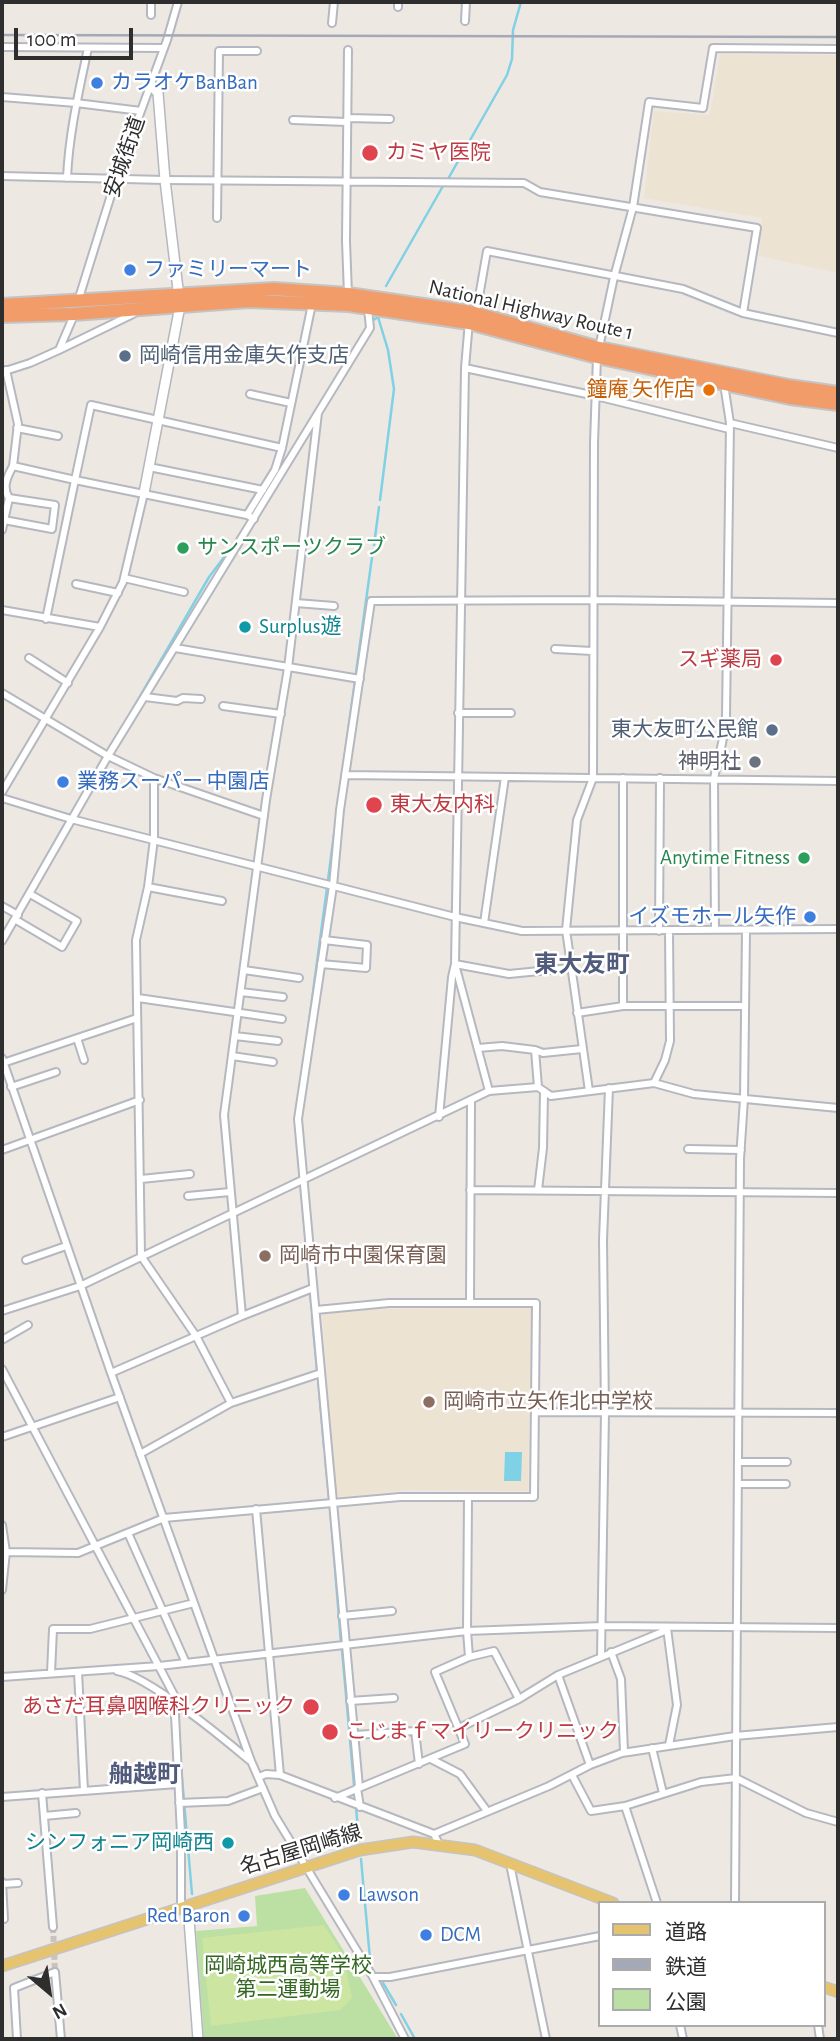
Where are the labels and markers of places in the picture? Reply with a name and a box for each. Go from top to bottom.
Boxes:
place label: カラオケBanBan [111,70,258,96]
marker: カラオケBanBan [89,75,105,91]
place label: カミヤ医院 [386,140,491,166]
marker: カミヤ医院 [360,143,380,163]
place label: ファミリーマート [144,257,312,283]
marker: ファミリーマート [122,262,138,278]
place label: 岡崎信用金庫矢作支店 [139,343,349,369]
marker: 岡崎信用金庫矢作支店 [117,348,133,364]
place label: 鐘庵 矢作店 [587,377,695,403]
marker: 鐘庵 矢作店 [701,382,717,398]
place label: サンスポーツクラブ [197,535,386,561]
marker: サンスポーツクラブ [175,540,191,556]
place label: Surplus遊 [259,614,342,640]
marker: Surplus遊 [237,619,253,635]
place label: スギ薬局 [678,647,762,673]
marker: スギ薬局 [768,652,784,668]
place label: 東大友町公民館 [611,717,758,743]
marker: 東大友町公民館 [764,722,780,738]
place label: 神明社 [678,749,741,775]
marker: 神明社 [747,754,763,770]
place label: 業務スーパー 中園店 [77,769,269,795]
marker: 業務スーパー 中園店 [55,774,71,790]
place label: 東大友内科 [390,792,495,818]
marker: 東大友内科 [364,795,384,815]
place label: Anytime Fitness [660,845,790,871]
marker: Anytime Fitness [796,850,812,866]
place label: イズモホール矢作 [628,904,796,930]
marker: イズモホール矢作 [802,909,818,925]
place label: 岡崎市中園保育園 [279,1243,447,1269]
marker: 岡崎市中園保育園 [257,1248,273,1264]
place label: 岡崎市立矢作北中学校 [443,1389,653,1415]
marker: 岡崎市立矢作北中学校 [421,1394,437,1410]
place label: あさだ耳鼻咽喉科クリニック [22,1694,295,1720]
marker: あさだ耳鼻咽喉科クリニック [301,1697,321,1717]
place label: こじまｆマイリークリニック [346,1719,619,1745]
marker: こじまｆマイリークリニック [320,1722,340,1742]
place label: シンフォニア岡崎西 [25,1830,214,1856]
marker: シンフォニア岡崎西 [220,1835,236,1851]
place label: Lawson [358,1882,419,1908]
marker: Lawson [336,1887,352,1903]
place label: Red Baron [147,1903,230,1929]
marker: Red Baron [236,1908,252,1924]
place label: DCM [440,1922,481,1948]
marker: DCM [418,1927,434,1943]

